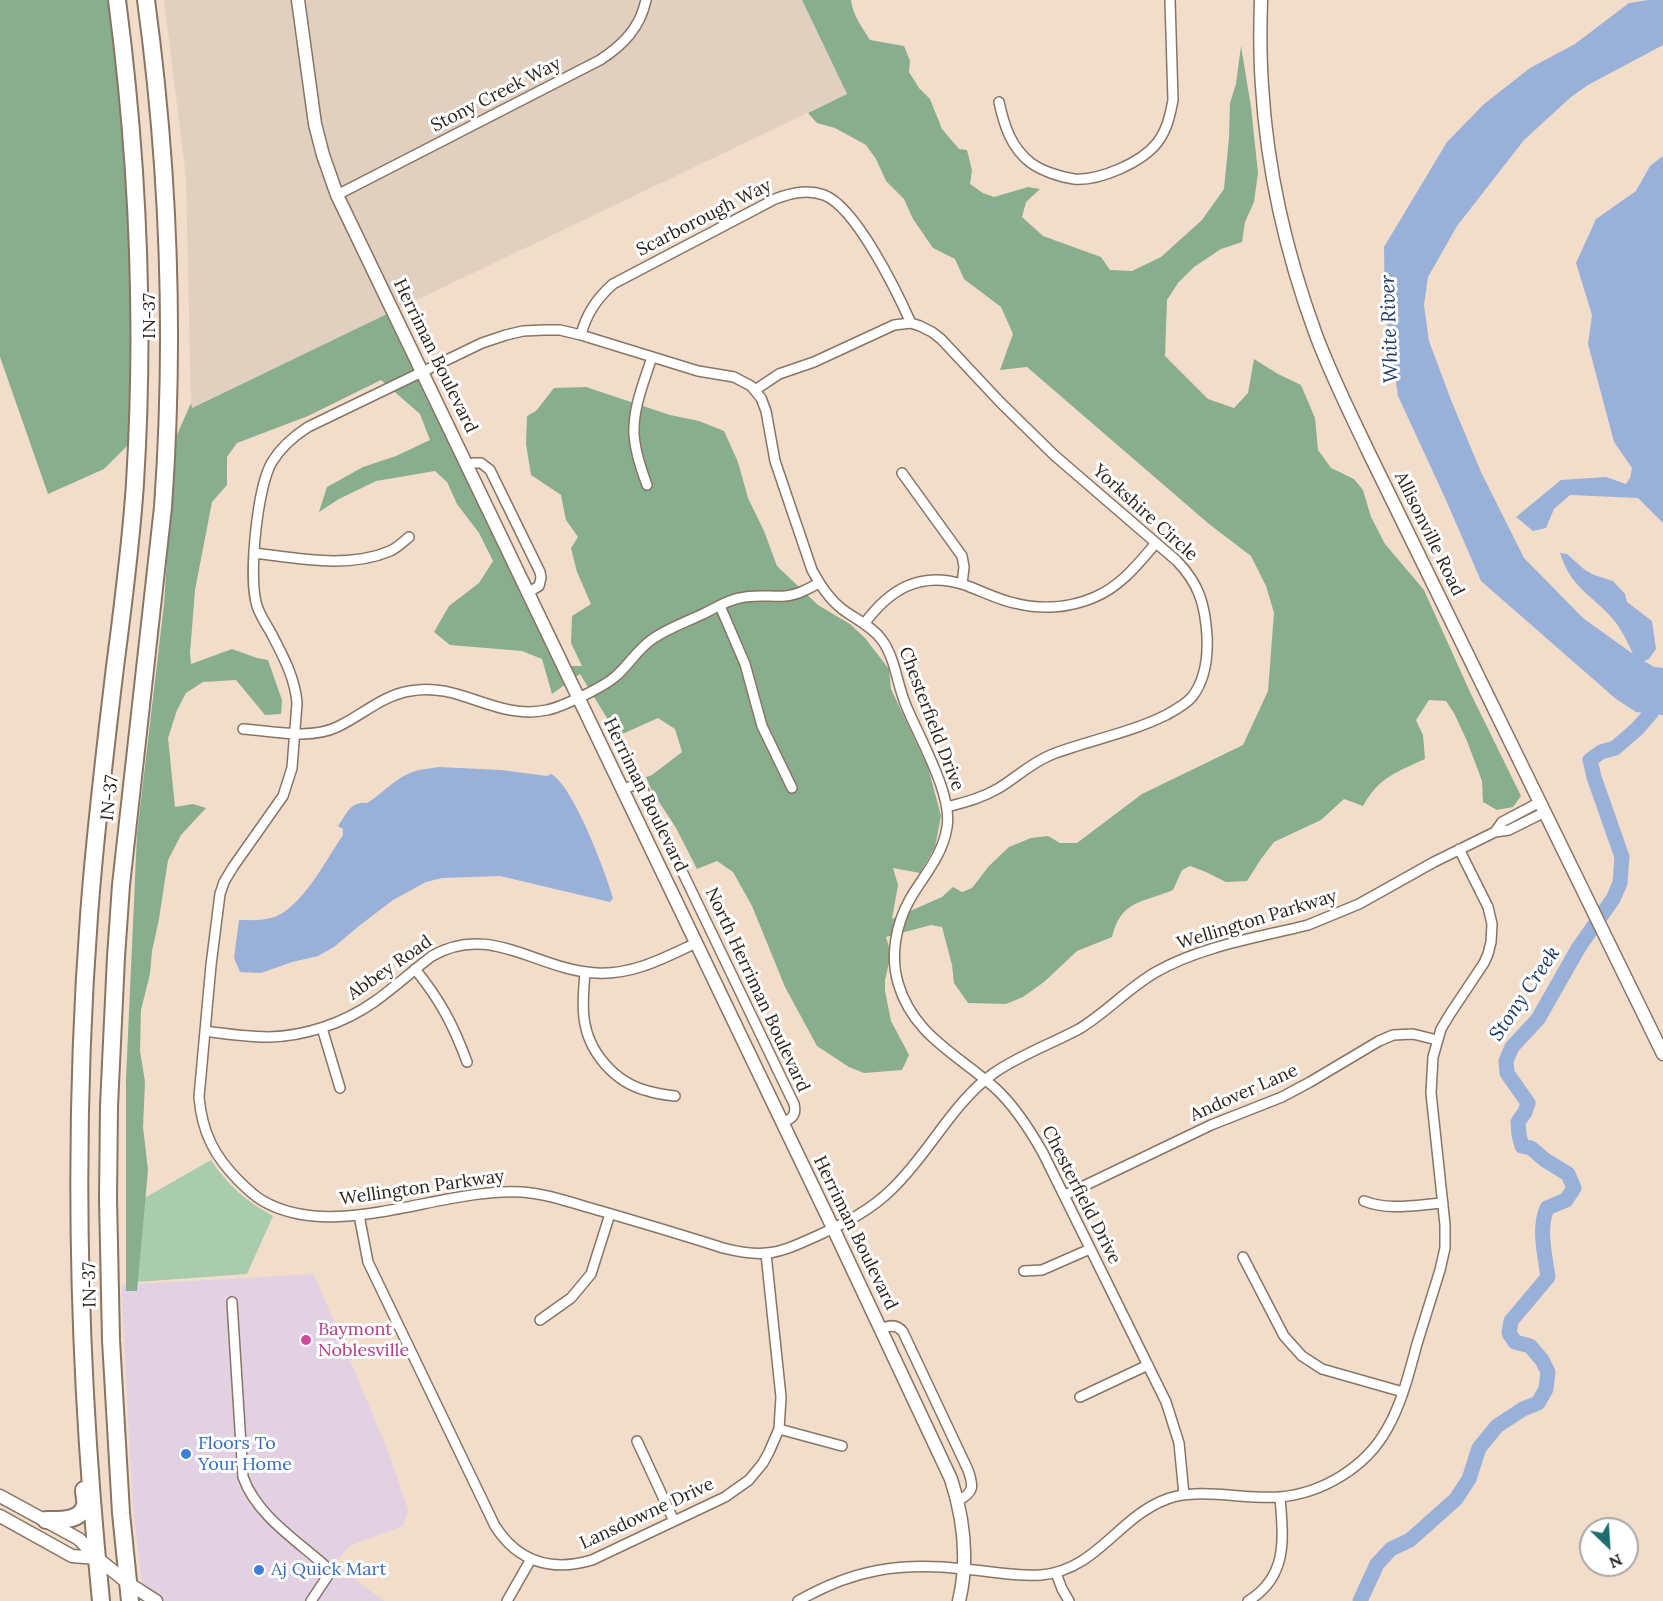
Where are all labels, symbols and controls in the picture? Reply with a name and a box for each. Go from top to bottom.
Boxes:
street label: Stony Creek Way [428,53,564,137]
street label: Scarborough Way [633,175,775,261]
water label: White River [1376,274,1404,384]
street label: Herriman Boulevard [388,275,482,437]
street label: IN-37 [139,293,161,339]
street label: Yorkshire Circle [1088,460,1202,566]
street label: Allisonville Road [1390,468,1468,600]
street label: Chesterfield Drive [894,644,968,794]
street label: Herriman Boulevard [598,714,692,876]
street label: IN-37 [97,774,123,822]
street label: North Herriman Boulevard [700,884,814,1096]
street label: Wellington Parkway [1174,885,1340,955]
street label: Abbey Road [344,931,436,1005]
water label: Stony Creek [1485,942,1565,1046]
street label: Andover Lane [1187,1060,1301,1126]
street label: Chesterfield Drive [1037,1122,1125,1268]
street label: Herriman Boulevard [808,1152,902,1314]
street label: Wellington Parkway [338,1166,506,1210]
street label: IN-37 [79,1262,101,1308]
place label: Baymont Noblesville [318,1319,409,1362]
marker: Baymont Noblesville [299,1333,313,1347]
place label: Floors To Your Home [198,1433,292,1476]
marker: Floors To Your Home [179,1447,193,1461]
street label: Lansdowne Drive [577,1474,717,1554]
north arrow [1579,1517,1639,1577]
text: N [1606,1550,1626,1573]
place label: Aj Quick Mart [271,1559,387,1581]
marker: Aj Quick Mart [252,1563,266,1577]

